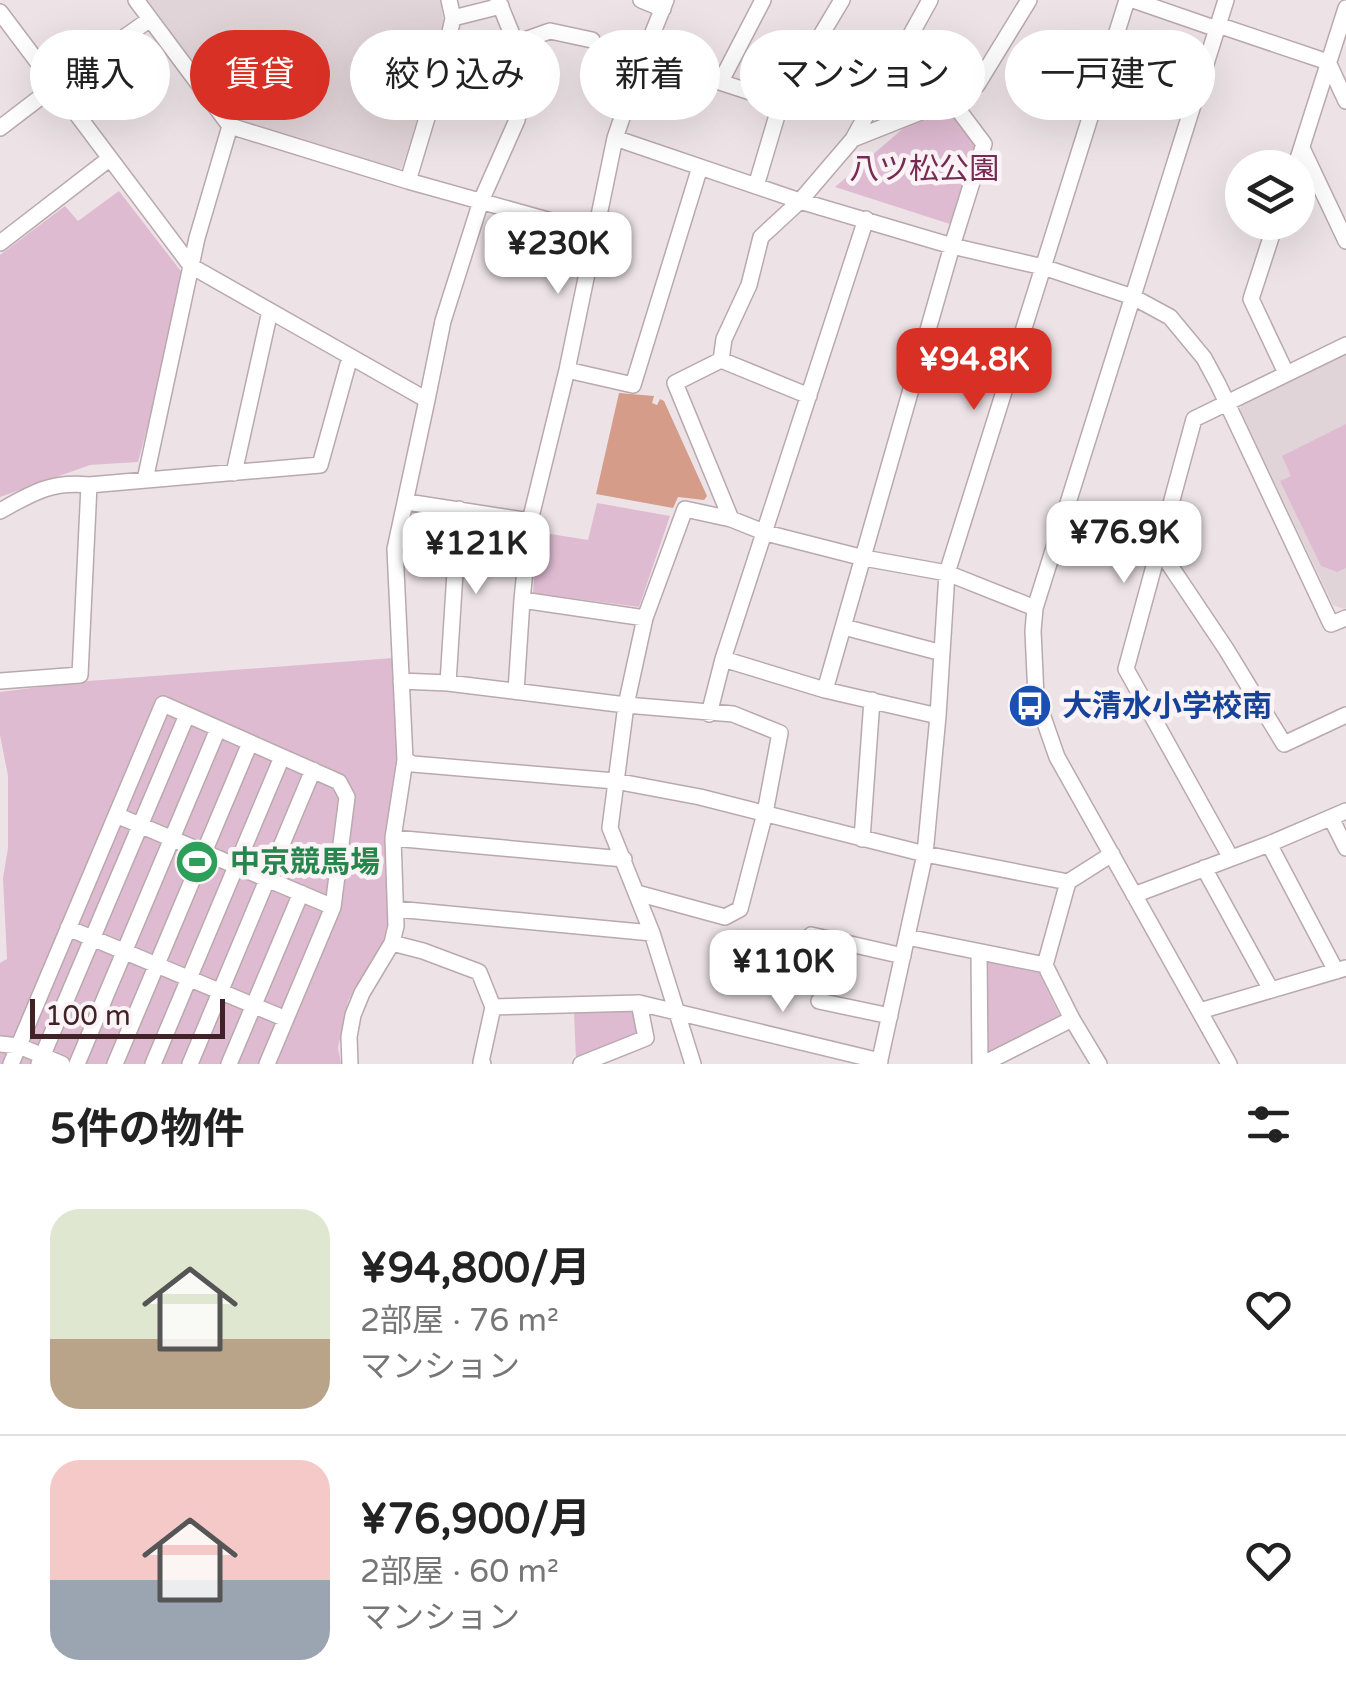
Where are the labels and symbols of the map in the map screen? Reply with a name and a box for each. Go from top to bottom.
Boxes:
park label: 八ツ松公園 [849,151,999,188]
pin: ¥230K [488,212,628,297]
pin: ¥94.8K [893,328,1055,413]
pin: ¥76.9K [1043,501,1205,586]
pin: ¥121K [406,512,546,597]
bus stop icon: 大清水小学校南 [1007,683,1053,729]
place label: 大清水小学校南 [1062,688,1272,725]
sports icon: 中京競馬場 [174,839,220,885]
place label: 中京競馬場 [230,844,380,881]
pin: ¥110K [713,930,853,1015]
scale bar [30,994,225,1038]

